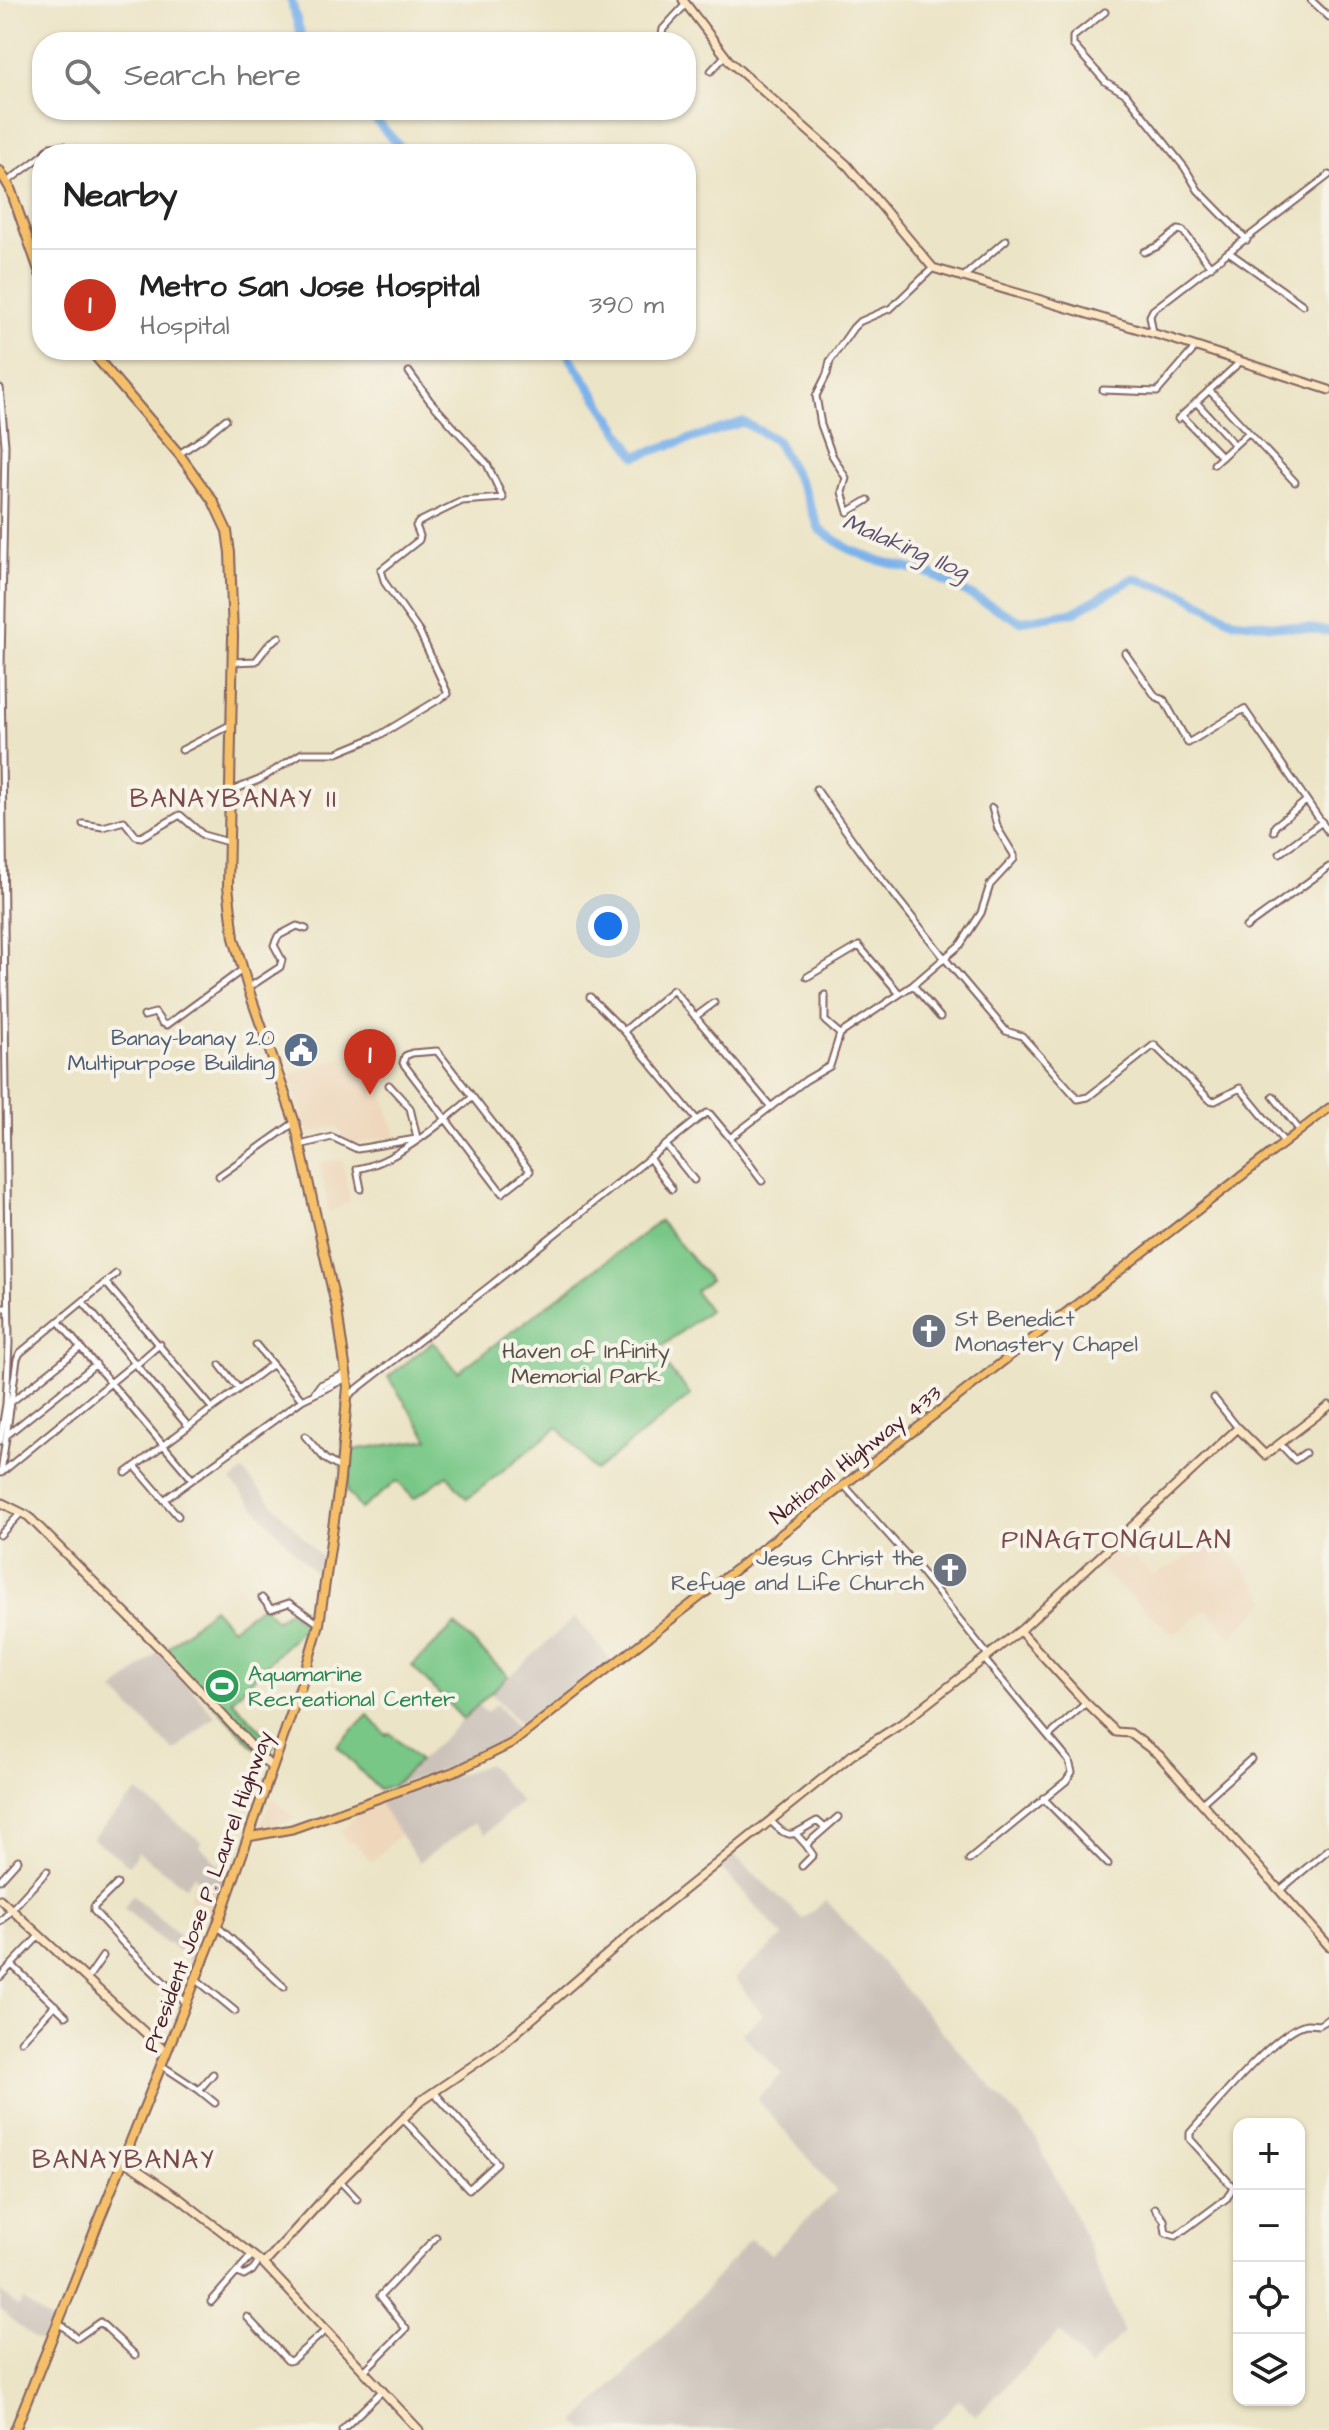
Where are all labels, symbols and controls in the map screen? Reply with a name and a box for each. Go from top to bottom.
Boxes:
search box [32,32,696,120]
icon: search [60,54,104,98]
text: Search here [124,55,301,97]
text: Nearby [64,172,178,220]
text: Metro San Jose Hospital [140,266,480,308]
text: 1 [88,287,92,323]
text: 390 m [589,287,664,323]
text: Hospital [140,308,230,344]
water label: Malaking Ilog [837,505,975,590]
district label: BANAYBANAY II [130,781,338,817]
your location [588,906,628,946]
place label: Banay-banay 2.0 Multipurpose Building [67,1023,275,1080]
pin: 1 [344,1029,396,1095]
public building icon: Banay-banay 2.0 Multipurpose Building [282,1031,320,1069]
place label: St Benedict Monastery Chapel [955,1304,1138,1361]
church icon: St Benedict Monastery Chapel [910,1312,948,1350]
park label: Haven of Infinity Memorial Park [502,1336,670,1392]
street label: National Highway 433 [764,1378,949,1533]
district label: PINAGTONGULAN [1002,1522,1232,1558]
place label: Jesus Christ the Refuge and Life Church [671,1543,924,1600]
church icon: Jesus Christ the Refuge and Life Church [931,1551,969,1589]
place label: Aquamarine Recreational Center [248,1659,455,1715]
sports icon: Aquamarine Recreational Center [203,1667,241,1705]
street label: President Jose P. Laurel Highway [136,1727,282,2057]
map controls [1233,2118,1305,2406]
button: + [1233,2118,1305,2190]
district label: BANAYBANAY [32,2142,216,2178]
button: − [1233,2190,1305,2262]
button: locate [1233,2262,1305,2334]
button: layers [1233,2334,1305,2406]

